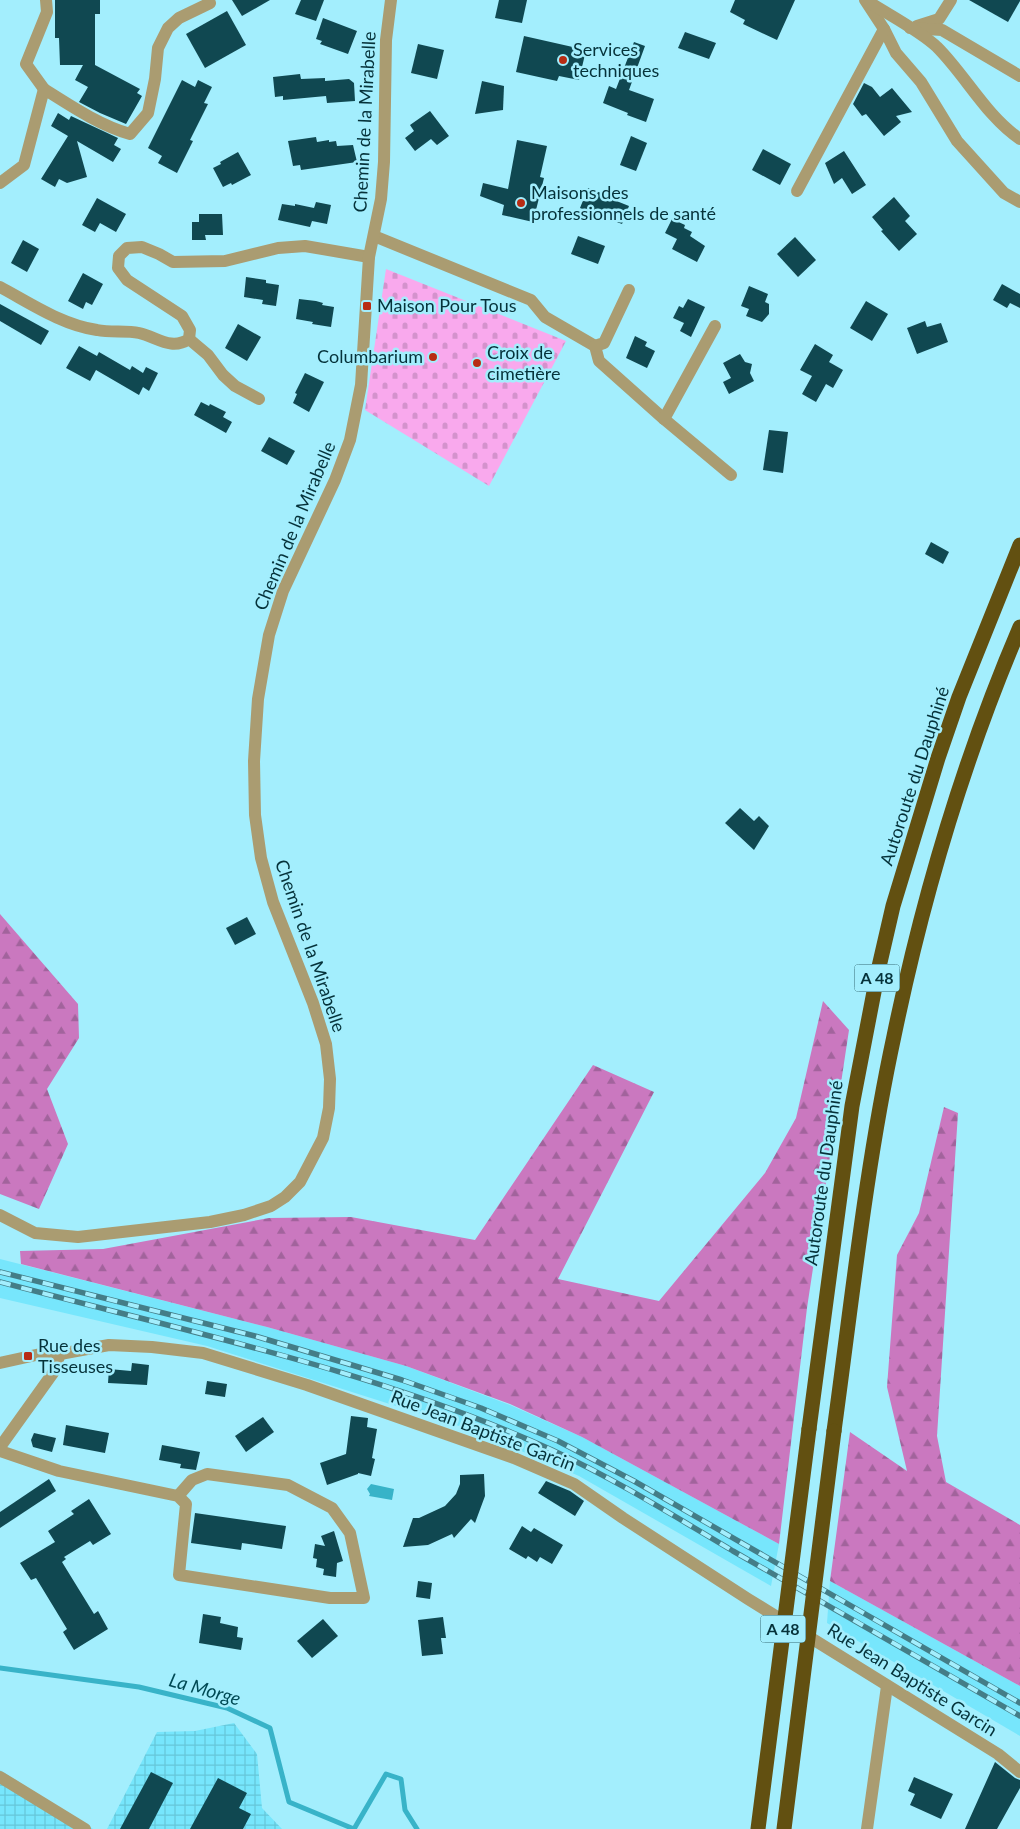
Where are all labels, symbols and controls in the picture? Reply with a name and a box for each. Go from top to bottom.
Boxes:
street label: Chemin de la Mirabelle [348,31,380,213]
place label: Services techniques [573,38,660,81]
marker: Services techniques [557,54,569,66]
place label: Maisons des professionnels de santé [531,181,716,224]
marker: Maisons des professionnels de santé [515,197,527,209]
place label: Maison Pour Tous [377,294,517,316]
marker: Maison Pour Tous [361,300,373,312]
place label: Croix de cimetière [487,341,560,384]
place label: Columbarium [317,345,423,367]
marker: Columbarium [427,351,439,363]
marker: Croix de cimetière [471,357,483,369]
street label: Chemin de la Mirabelle [249,438,340,613]
street label: Autoroute du Dauphiné [875,684,953,868]
street label: Chemin de la Mirabelle [271,856,351,1035]
road number: A 48 [854,964,900,991]
street label: Autoroute du Dauphiné [799,1079,847,1267]
place label: Rue des Tisseuses [38,1334,113,1377]
marker: Rue des Tisseuses [22,1350,34,1362]
street label: Rue Jean Baptiste Garcin [388,1385,579,1475]
road number: A 48 [760,1616,806,1642]
street label: Rue Jean Baptiste Garcin [824,1618,1001,1740]
water label: La Morge [167,1667,244,1710]

